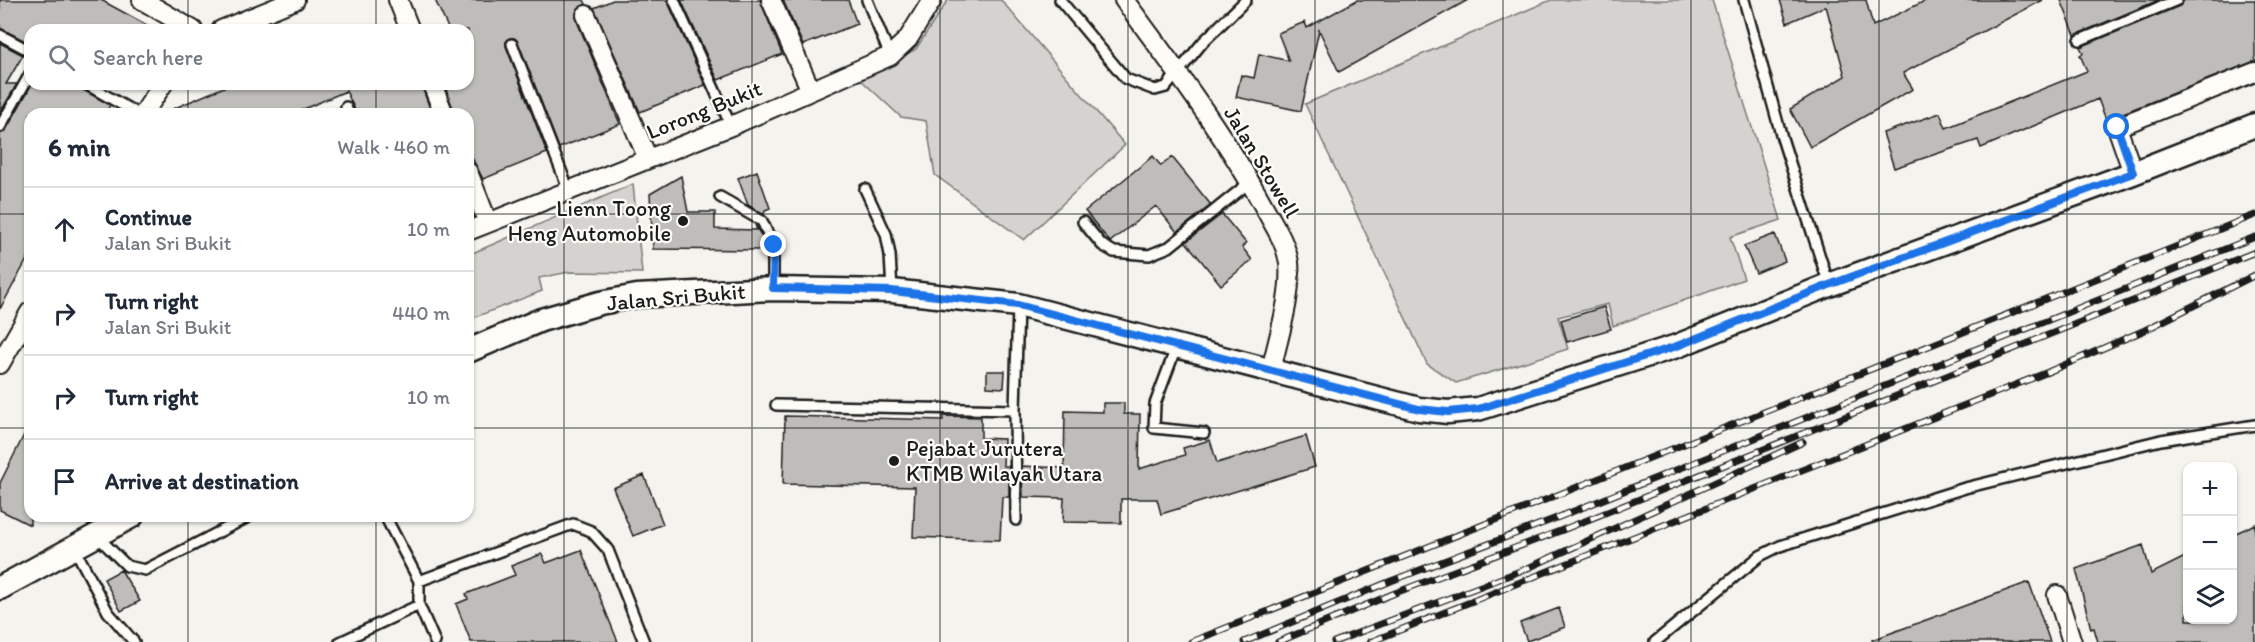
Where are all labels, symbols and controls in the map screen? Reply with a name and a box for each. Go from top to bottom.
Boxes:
search box [24,24,474,90]
icon: search [45,41,78,74]
text: Search here [93,44,203,71]
street label: Lorong Bukit [642,75,766,145]
street label: Jalan Stowell [1218,101,1306,223]
route start [2103,113,2129,139]
text: 6 min [48,131,110,163]
text: Walk · 460 m [337,135,450,159]
place label: Lienn Toong Heng Automobile [508,195,672,247]
text: Continue [105,204,192,231]
icon: ahead [48,213,81,246]
marker: Lienn Toong Heng Automobile [676,214,690,228]
text: 10 m [407,217,450,241]
text: Jalan Sri Bukit [105,231,231,255]
route end [760,231,786,257]
street label: Jalan Sri Bukit [606,277,746,317]
text: Turn right [105,288,199,315]
icon: right [48,297,81,330]
text: 440 m [392,301,450,325]
text: Jalan Sri Bukit [105,315,231,339]
icon: right [48,381,81,414]
text: Turn right [105,384,199,411]
text: 10 m [407,385,450,409]
place label: Pejabat Jurutera KTMB Wilayah Utara [906,435,1102,487]
marker: Pejabat Jurutera KTMB Wilayah Utara [887,454,901,468]
map controls [2183,462,2237,624]
button: + [2183,462,2237,516]
icon: arrive [48,465,81,498]
text: Arrive at destination [105,468,299,495]
button: − [2183,516,2237,570]
button: layers [2183,570,2237,624]

